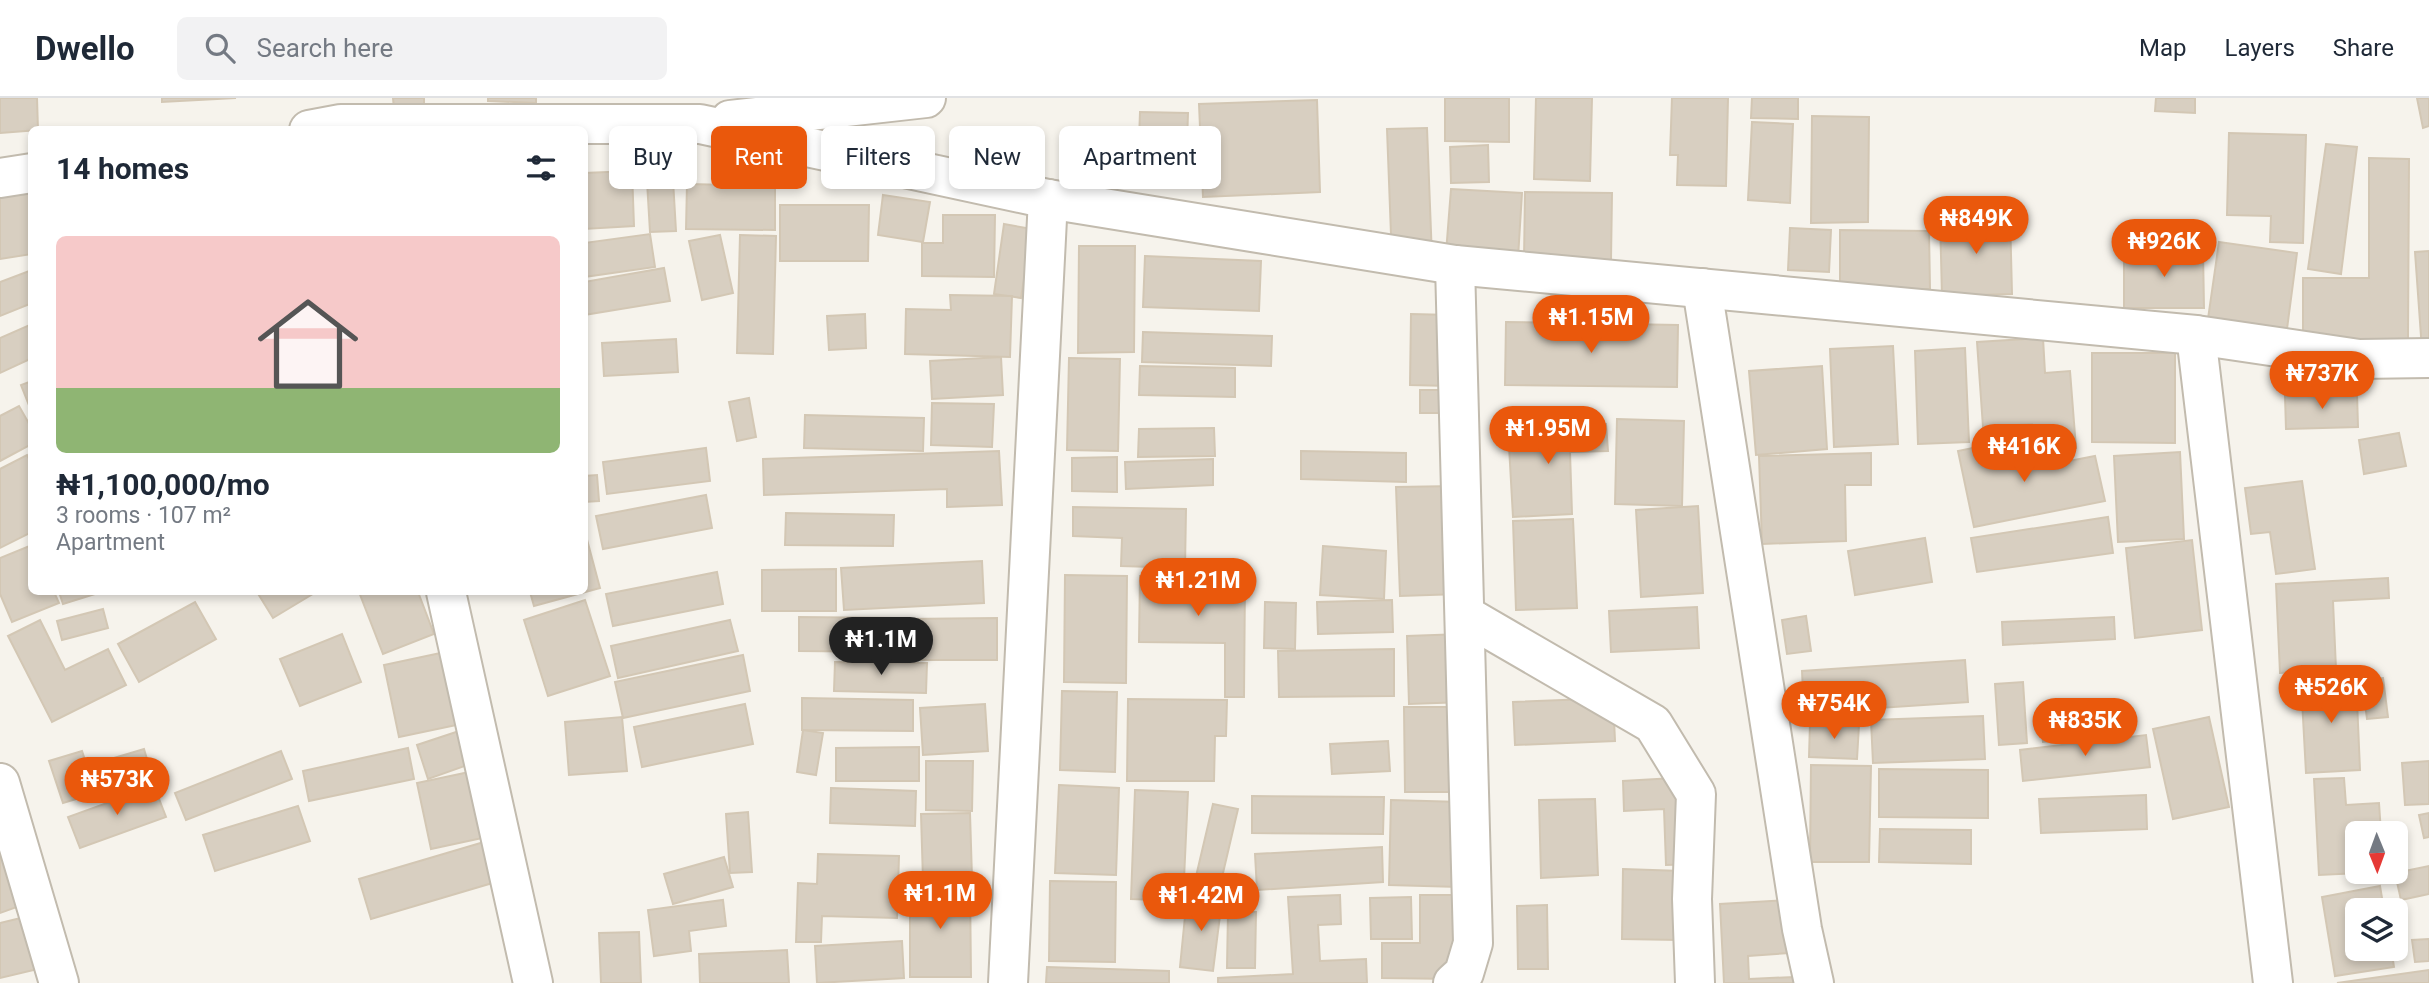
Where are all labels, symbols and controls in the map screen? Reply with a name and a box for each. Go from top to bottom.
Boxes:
search box [177,17,667,80]
text: Dwello [35,29,135,68]
icon: search [201,29,239,67]
text: Search here [257,33,393,63]
text: Map [2139,34,2187,62]
text: Layers [2225,34,2295,62]
text: Share [2333,34,2394,62]
chip: Buy [609,126,697,189]
chip: Rent [711,126,807,189]
chip: Filters [821,126,935,189]
chip: New [949,126,1045,189]
chip: Apartment [1059,126,1221,189]
icon: filters [522,149,560,187]
text: 14 homes [56,151,189,186]
pin: ₦849K [1927,197,2025,256]
text: ₦849K [1940,205,2012,232]
pin: ₦926K [2115,220,2213,279]
text: ₦926K [2128,228,2200,255]
icon: home [245,281,371,407]
pin: ₦1.15M [1534,296,1648,355]
text: ₦1.15M [1548,304,1634,331]
pin: ₦737K [2273,352,2371,411]
text: ₦737K [2286,360,2358,387]
pin: ₦1.95M [1491,406,1605,466]
text: ₦1.95M [1505,415,1591,442]
pin: ₦416K [1975,424,2073,484]
text: ₦416K [1988,433,2060,460]
text: ₦1,100,000/mo [56,467,270,502]
text: 3 rooms · 107 m² [56,502,231,529]
text: Apartment [56,529,165,556]
pin: ₦1.21M [1141,559,1255,618]
text: ₦1.21M [1155,567,1241,594]
pin: ₦1.1M [832,618,930,677]
text: ₦1.1M [845,626,917,653]
pin: ₦526K [2282,666,2380,725]
text: ₦526K [2295,674,2367,701]
pin: ₦754K [1785,682,1883,741]
text: ₦754K [1798,690,1870,717]
pin: ₦835K [2036,698,2134,758]
text: ₦835K [2049,707,2121,734]
pin: ₦573K [68,758,166,817]
text: ₦573K [81,766,153,793]
north arrow [2345,821,2408,884]
map controls [2345,821,2408,961]
pin: ₦1.1M [891,872,989,931]
pin: ₦1.42M [1144,874,1258,933]
text: ₦1.1M [904,880,976,907]
text: ₦1.42M [1158,882,1244,909]
button: layers [2345,898,2408,961]

